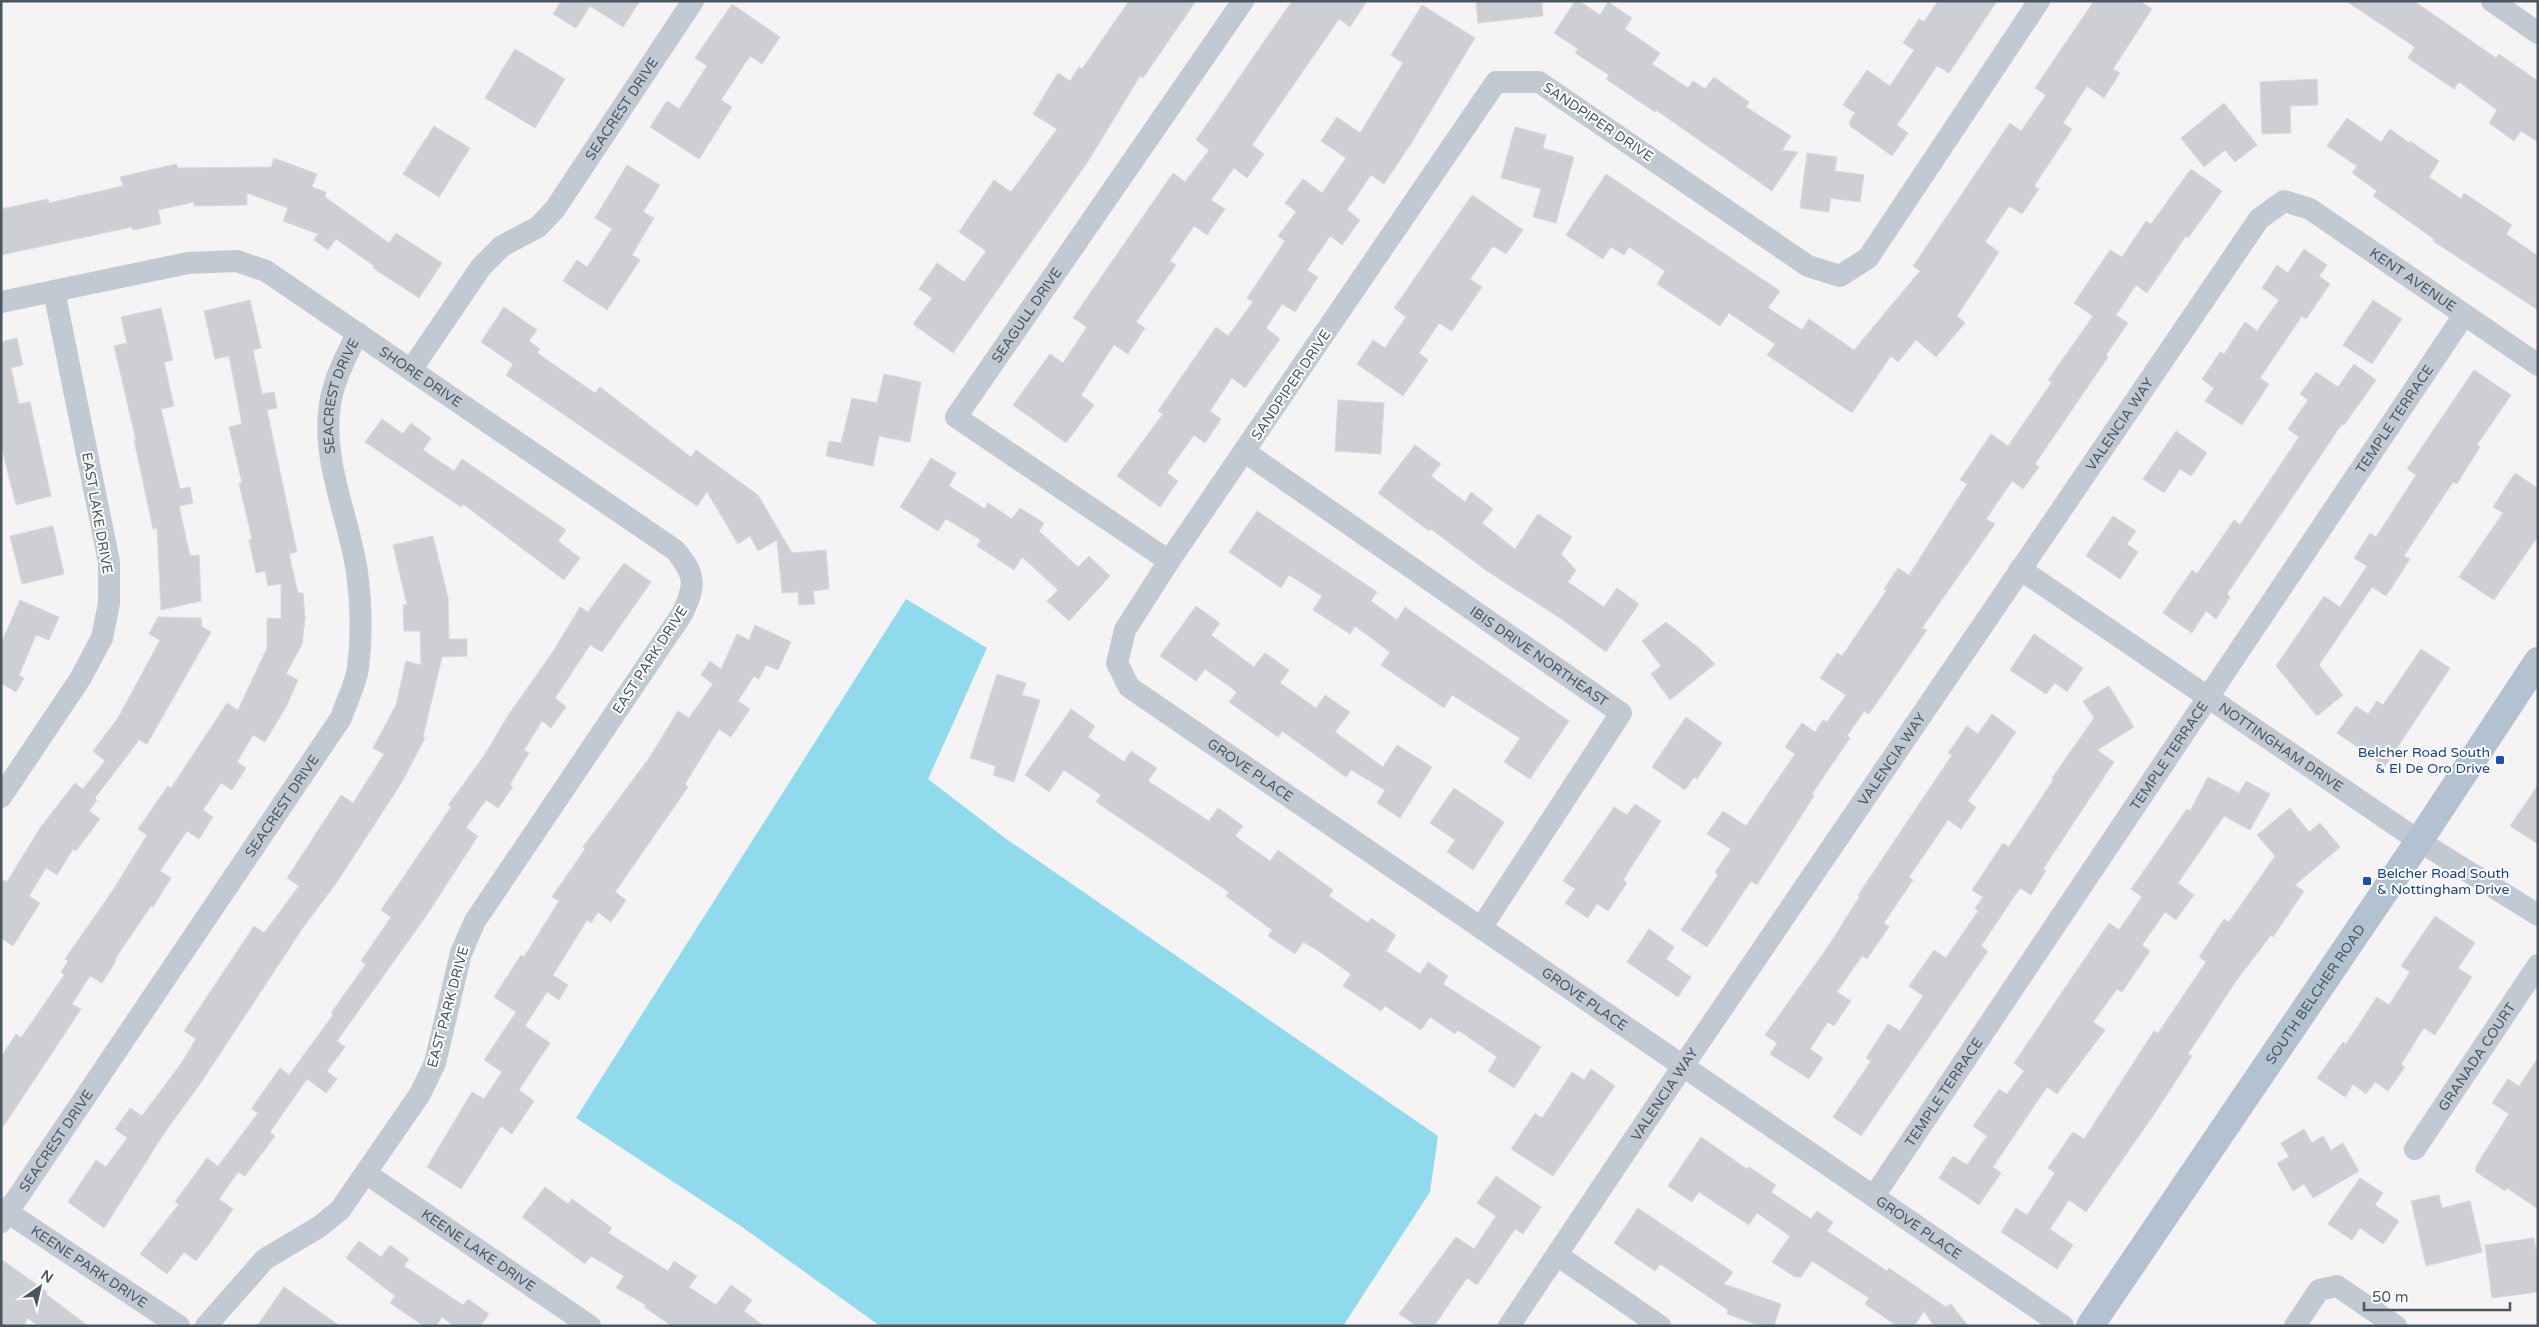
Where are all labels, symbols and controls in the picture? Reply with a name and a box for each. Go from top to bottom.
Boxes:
street label: SEACREST DRIVE [581,54,662,163]
street label: SANDPIPER DRIVE [1540,79,1656,165]
street label: KENT AVENUE [2367,244,2460,315]
street label: SEAGULL DRIVE [988,264,1065,366]
street label: SANDPIPER DRIVE [1248,327,1334,443]
street label: SEACREST DRIVE [320,335,362,455]
street label: SHORE DRIVE [376,342,465,411]
street label: TEMPLE TERRACE [2352,361,2437,477]
street label: VALENCIA WAY [2082,375,2157,474]
street label: EAST LAKE DRIVE [78,451,116,575]
street label: IBIS DRIVE NORTHEAST [1467,602,1612,710]
street label: EAST PARK DRIVE [609,603,691,717]
street label: TEMPLE TERRACE [2126,698,2211,813]
street label: NOTTINGHAM DRIVE [2216,699,2346,795]
street label: VALENCIA WAY [1854,709,1929,809]
street label: GROVE PLACE [1204,735,1297,805]
place label: Belcher Road South & El De Oro Drive [2358,744,2490,777]
street label: SEACREST DRIVE [241,751,322,860]
marker: Belcher Road South & El De Oro Drive [2494,754,2506,766]
place label: Belcher Road South & Nottingham Drive [2377,865,2509,898]
marker: Belcher Road South & Nottingham Drive [2361,875,2373,887]
street label: SOUTH BELCHER ROAD [2262,921,2368,1067]
street label: EAST PARK DRIVE [424,944,472,1070]
street label: GROVE PLACE [1538,963,1631,1034]
street label: GRANADA COURT [2434,999,2519,1114]
street label: TEMPLE TERRACE [1901,1034,1986,1150]
street label: VALENCIA WAY [1627,1044,1701,1144]
street label: SEACREST DRIVE [15,1086,96,1195]
street label: GROVE PLACE [1873,1192,1965,1263]
street label: KEENE LAKE DRIVE [418,1205,539,1295]
street label: KEENE PARK DRIVE [29,1222,151,1312]
north arrow [15,1262,65,1312]
scale bar [2364,1280,2510,1312]
text: 50 m [2372,1288,2409,1306]

